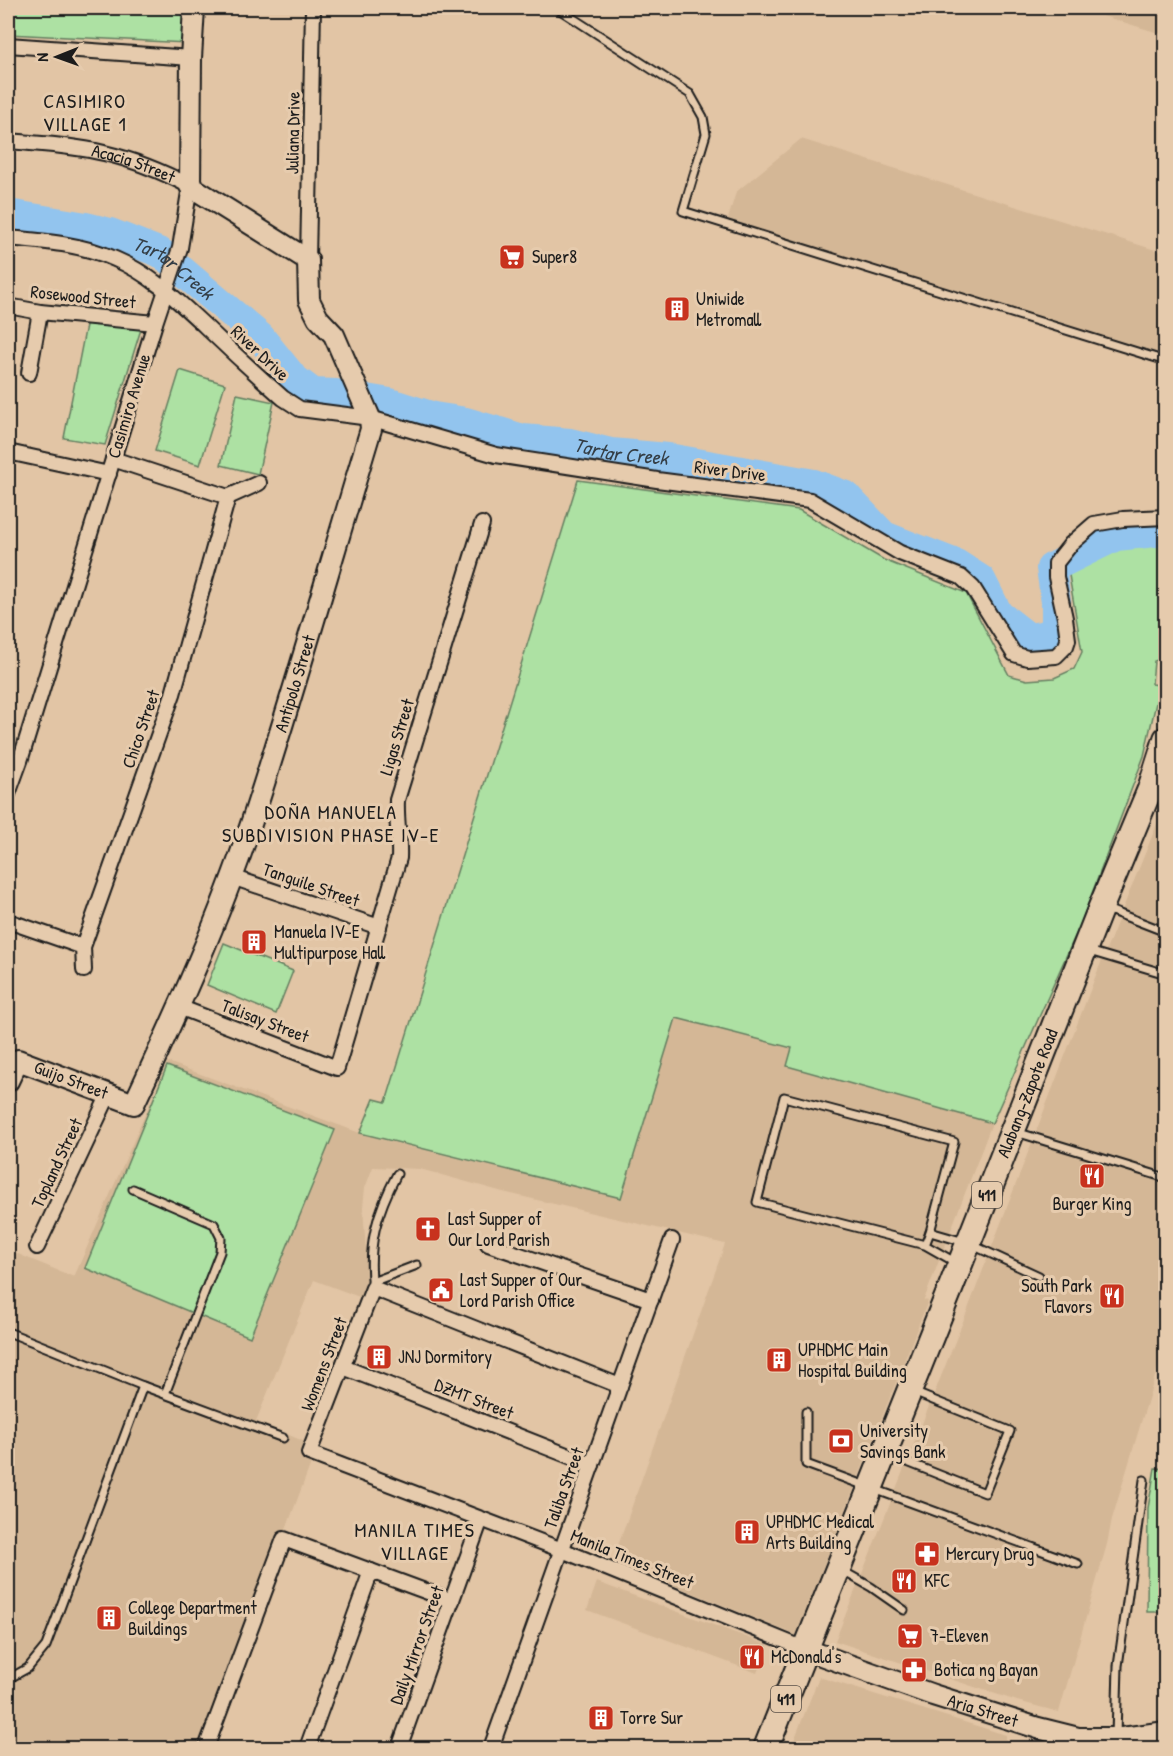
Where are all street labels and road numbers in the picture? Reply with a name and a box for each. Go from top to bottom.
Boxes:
street label: Juliana Drive [279,91,306,175]
street label: Acacia Street [89,138,180,189]
street label: Rosewood Street [29,279,138,315]
street label: River Drive [226,319,295,386]
street label: Casimiro Avenue [101,350,156,461]
street label: River Drive [693,454,767,487]
street label: Antipolo Street [268,631,321,735]
street label: Chico Street [115,685,166,772]
street label: Ligas Street [373,695,420,778]
street label: Tanguile Street [259,856,364,913]
street label: Talisay Street [218,992,313,1049]
street label: Alabang-Zapote Road [990,1025,1064,1161]
street label: Guijo Street [31,1054,113,1105]
street label: Topland Street [25,1113,89,1212]
road number: 411 [972,1182,1002,1208]
street label: Womens Street [294,1312,353,1414]
street label: DZMT Street [431,1372,518,1425]
street label: Taliba Street [537,1443,590,1532]
street label: Manila Times Street [567,1522,698,1595]
street label: Daily Mirror Street [383,1581,450,1708]
road number: 411 [771,1686,801,1712]
street label: Aria Street [944,1687,1022,1733]

